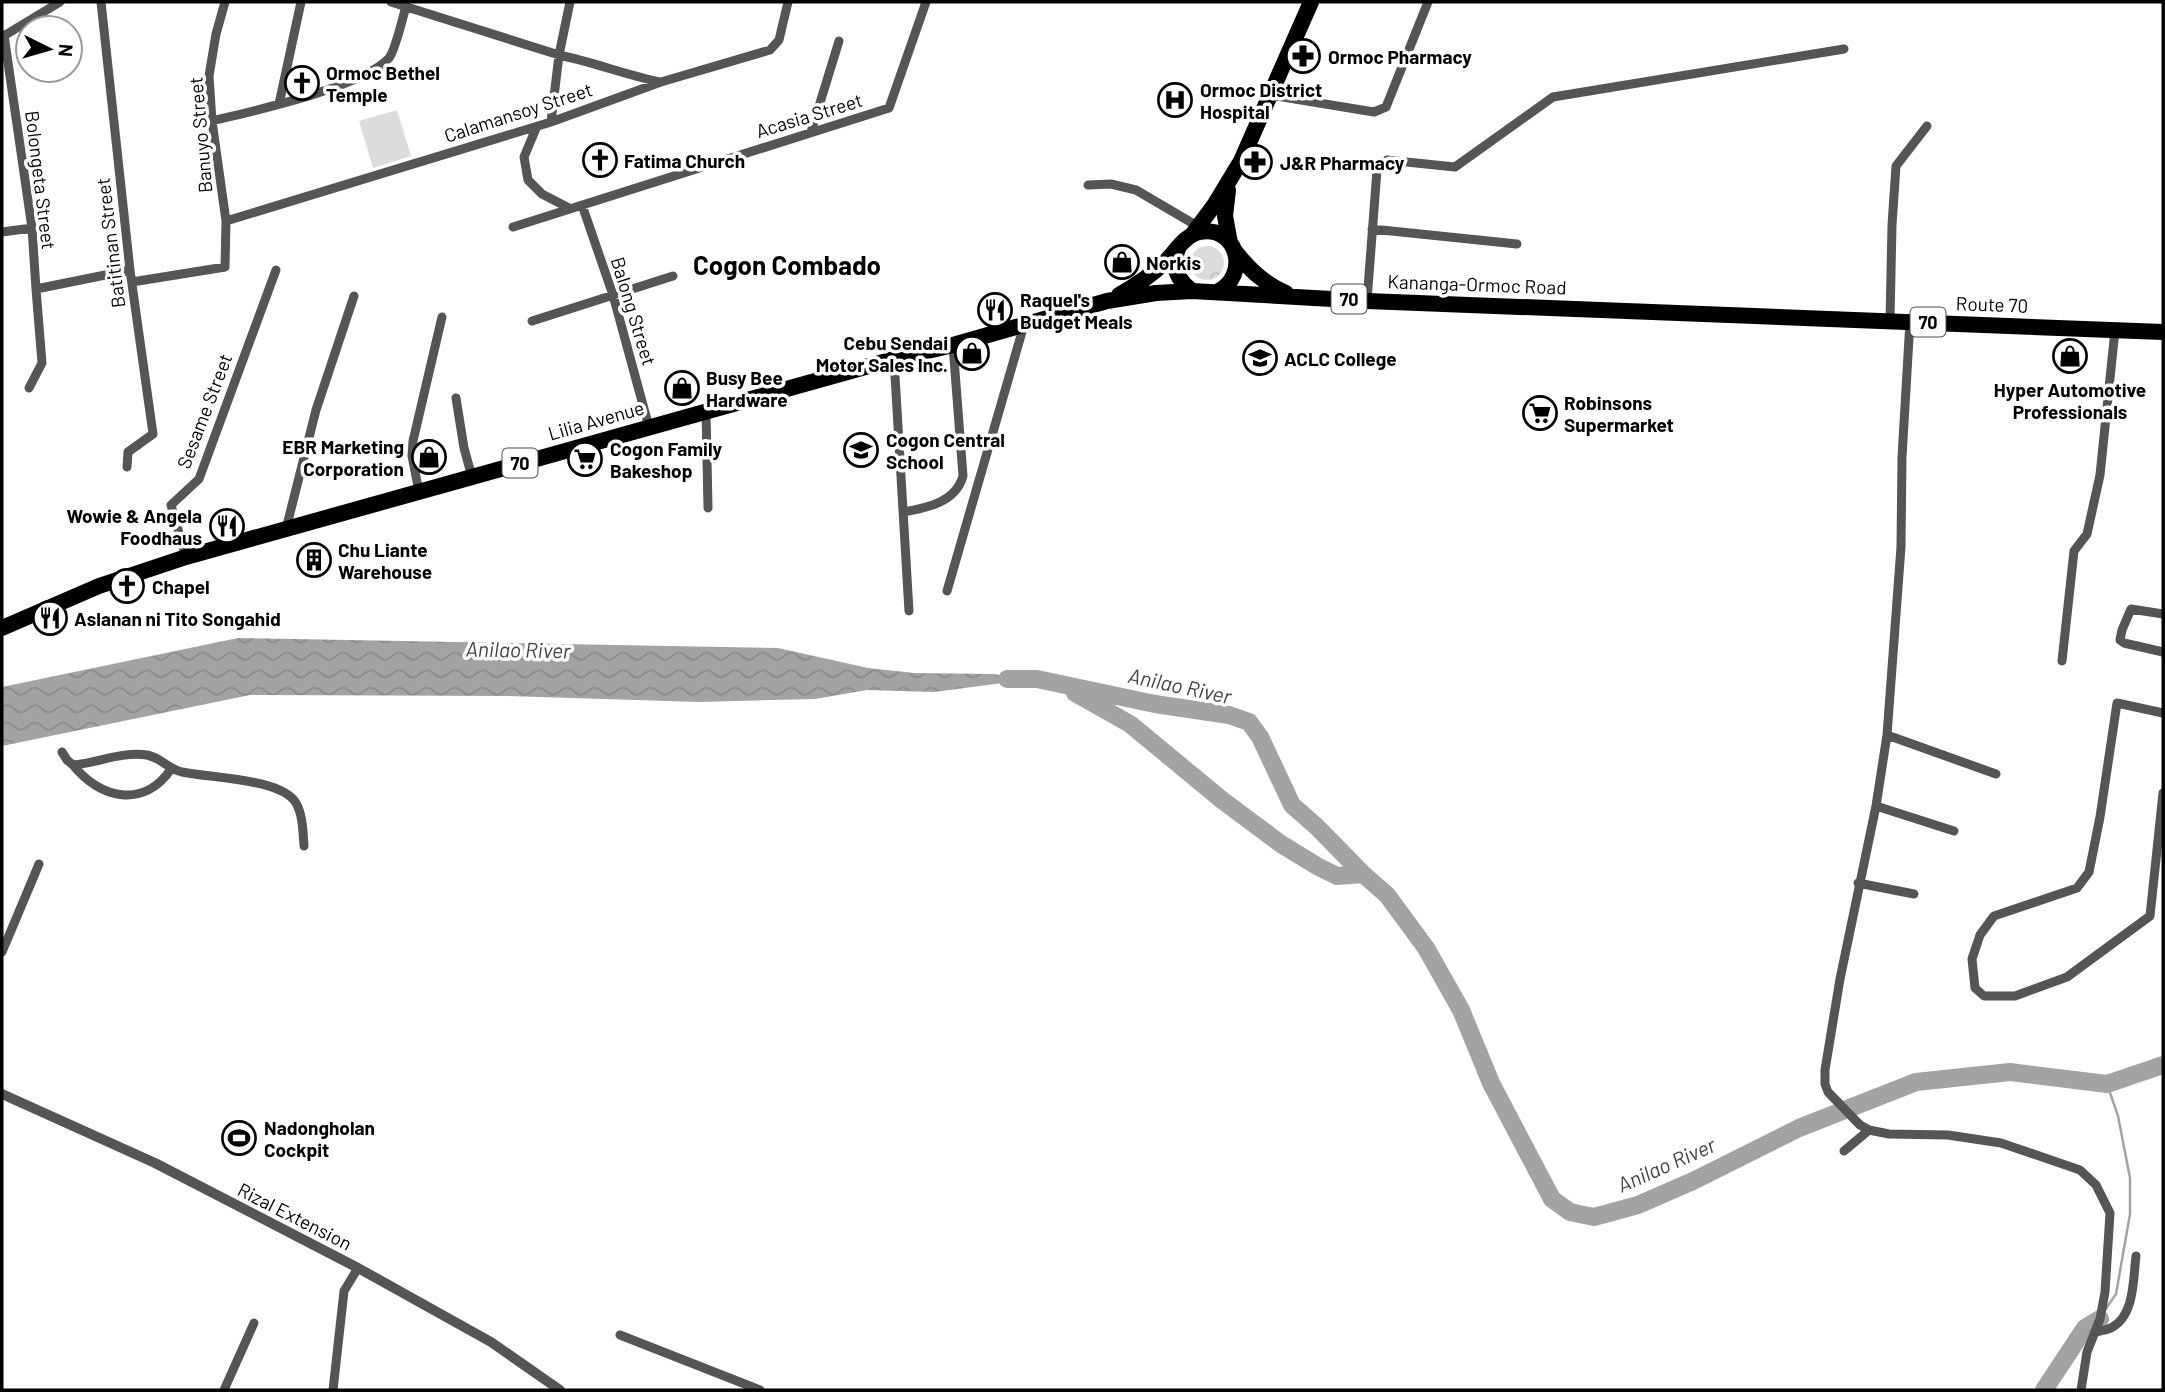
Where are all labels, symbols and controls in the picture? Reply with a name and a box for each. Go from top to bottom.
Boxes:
north arrow [14,14,84,84]
pharmacy icon: Ormoc Pharmacy [1284,37,1322,75]
text: N [54,43,78,58]
place label: Ormoc Pharmacy [1328,45,1472,68]
place label: Ormoc Bethel Temple [326,61,440,106]
church icon: Ormoc Bethel Temple [283,64,321,102]
street label: Banuyo Street [183,76,217,194]
street label: Calamansoy Street [441,77,595,147]
place label: Ormoc District Hospital [1200,78,1322,123]
hospital icon: Ormoc District Hospital [1156,81,1194,119]
street label: Acasia Street [753,88,865,142]
street label: Bolongeta Street [21,109,61,251]
church icon: Fatima Church [581,141,619,179]
pharmacy icon: J&R Pharmacy [1236,143,1274,181]
place label: Fatima Church [624,149,745,172]
place label: J&R Pharmacy [1280,151,1405,174]
street label: Batitinan Street [91,177,129,309]
shop icon: Norkis [1103,243,1141,281]
district label: Cogon Combado [693,249,881,280]
place label: Norkis [1146,251,1201,274]
street label: Balong Street [607,254,661,368]
street label: Kananga-Ormoc Road [1387,269,1567,299]
road number: 70 [1332,284,1366,314]
place label: Raquel's Budget Meals [1020,288,1133,333]
restaurant icon: Raquel's Budget Meals [976,291,1014,329]
street label: Route 70 [1955,291,2029,317]
road number: 70 [1910,308,1946,336]
place label: Cebu Sendai Motor Sales Inc. [816,331,948,376]
shop icon: Cebu Sendai Motor Sales Inc. [953,334,991,372]
shop icon: Hyper Automotive Professionals [2051,337,2089,375]
school or university icon: ACLC College [1241,339,1279,377]
place label: ACLC College [1284,347,1397,370]
street label: Sesame Street [172,350,236,472]
place label: Busy Bee Hardware [706,366,788,411]
shop icon: Busy Bee Hardware [663,369,701,407]
place label: Hyper Automotive Professionals [1994,378,2146,423]
place label: Robinsons Supermarket [1564,391,1674,436]
supermarket icon: Robinsons Supermarket [1521,394,1559,432]
street label: Lilia Avenue [545,395,647,445]
place label: Cogon Central School [886,428,1005,473]
school or university icon: Cogon Central School [842,431,880,469]
place label: EBR Marketing Corporation [282,435,404,480]
place label: Cogon Family Bakeshop [610,437,723,482]
shop icon: EBR Marketing Corporation [410,438,448,476]
supermarket icon: Cogon Family Bakeshop [566,440,604,478]
road number: 70 [503,448,538,477]
place label: Wowie & Angela Foodhaus [67,504,202,549]
restaurant icon: Wowie & Angela Foodhaus [208,507,246,545]
place label: Chu Liante Warehouse [338,538,432,583]
building icon: Chu Liante Warehouse [295,541,333,579]
church icon: Chapel [108,567,146,605]
place label: Chapel [152,575,210,598]
restaurant icon: Aslanan ni Tito Songahid [31,599,69,637]
place label: Aslanan ni Tito Songahid [74,607,281,630]
water label: Anilao River [465,636,571,662]
water label: Anilao River [1126,662,1234,708]
place label: Nadongholan Cockpit [264,1116,375,1161]
sports icon: Nadongholan Cockpit [220,1119,258,1157]
water label: Anilao River [1613,1131,1719,1197]
street label: Rizal Extension [234,1177,356,1255]

